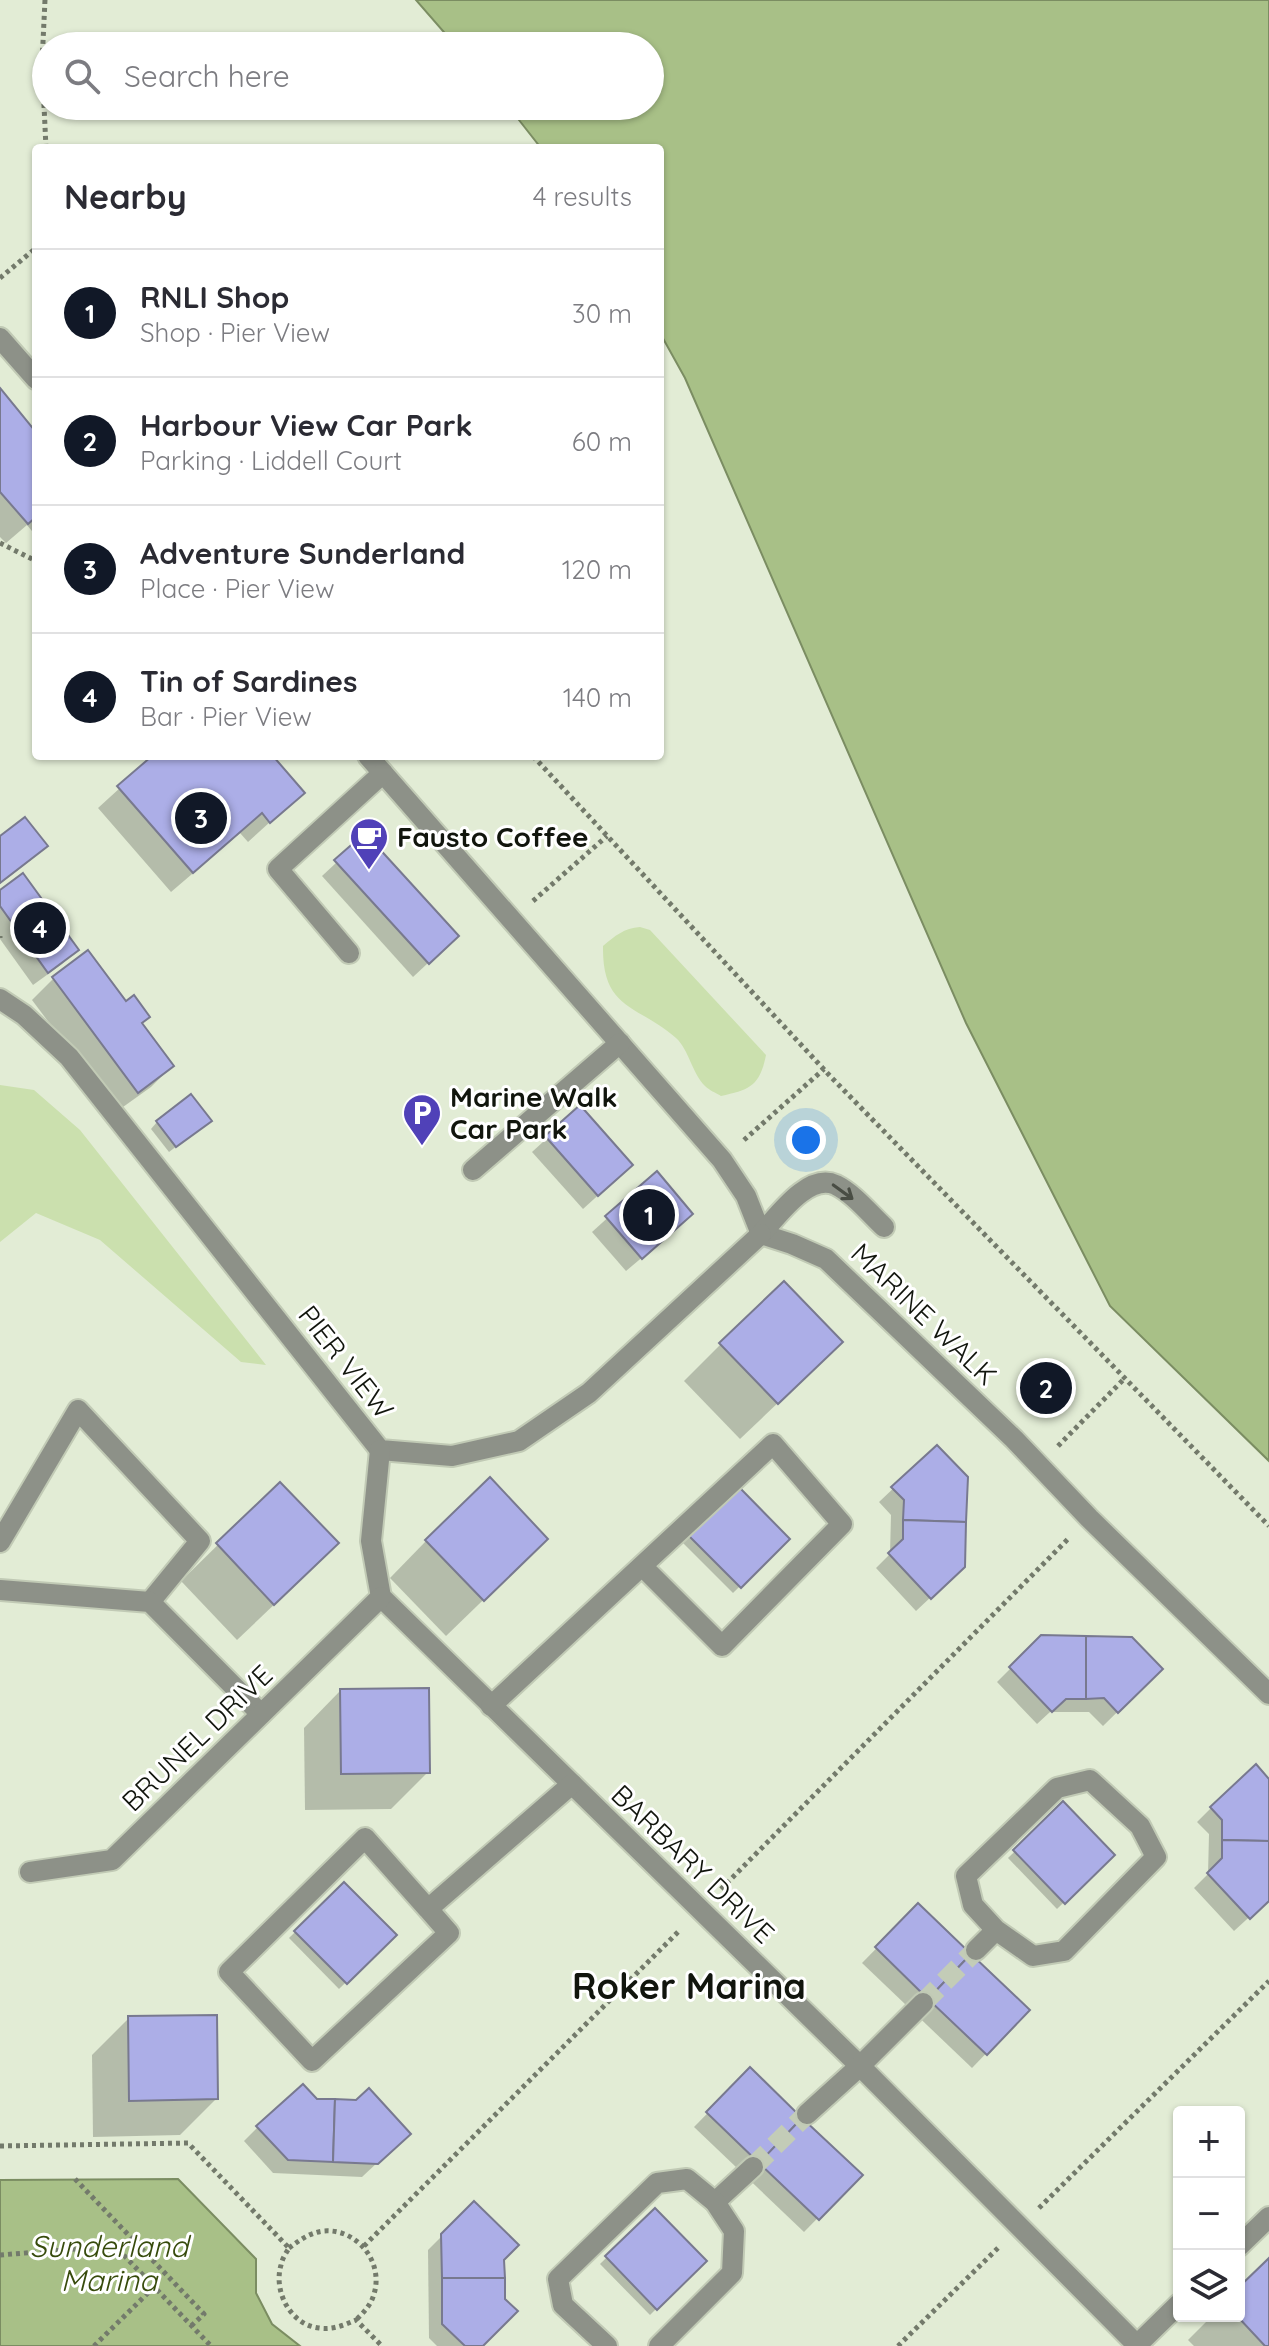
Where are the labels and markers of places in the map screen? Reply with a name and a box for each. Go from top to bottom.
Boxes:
pin: 3 [175,788,227,848]
cafe icon: Fausto Coffee [348,816,390,871]
place label: Fausto Coffee [397,819,589,854]
pin: 4 [14,898,66,958]
place label: Marine Walk Car Park [450,1079,618,1146]
parking icon: Marine Walk Car Park [401,1092,443,1147]
pin: 1 [623,1185,675,1245]
pin: 2 [1020,1358,1072,1418]

